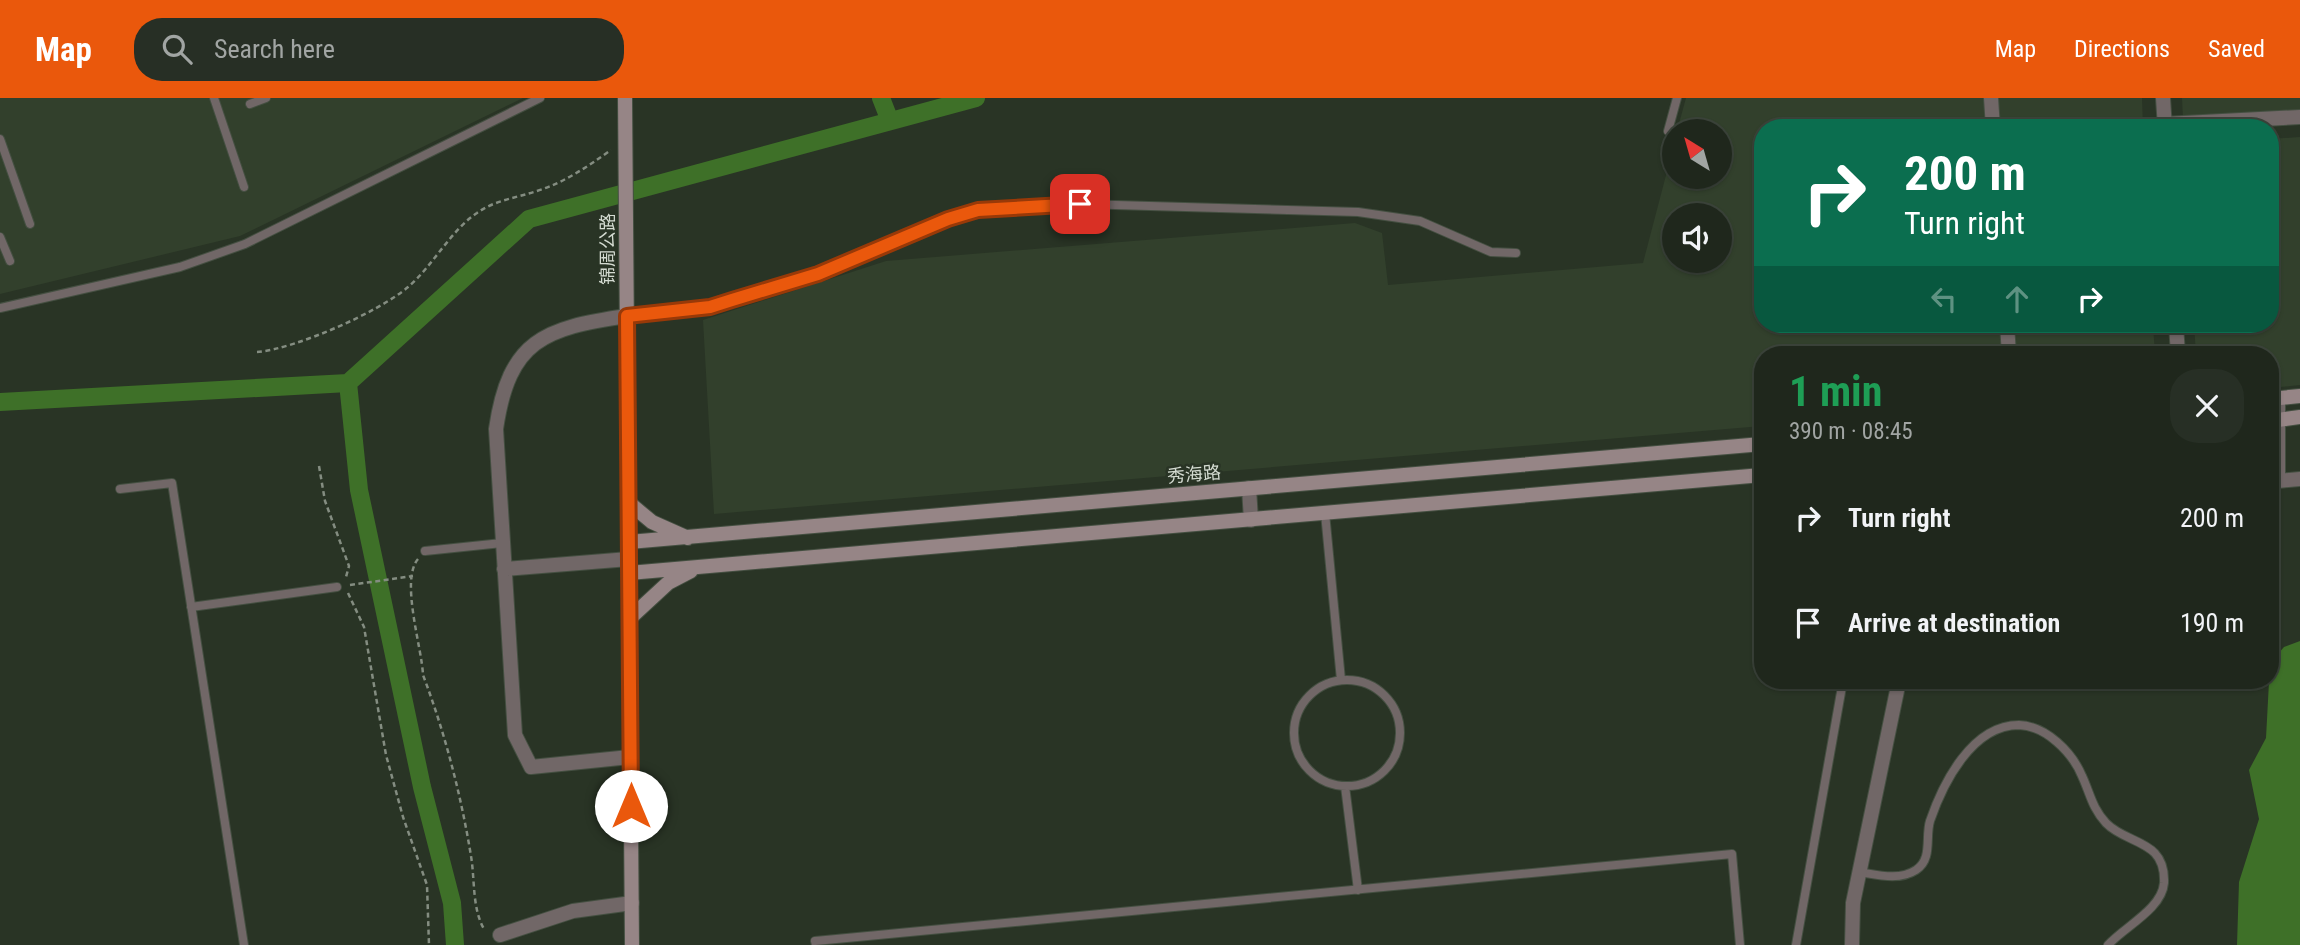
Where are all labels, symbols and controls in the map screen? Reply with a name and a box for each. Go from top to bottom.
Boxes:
search box [134,18,624,81]
text: Map [35,30,92,69]
icon: search [158,30,196,68]
text: Search here [214,34,335,64]
text: Map [1995,35,2036,63]
text: Directions [2074,35,2170,63]
text: Saved [2208,35,2265,63]
north arrow [1662,119,1732,189]
map controls [1662,119,1732,273]
text: 200 m [1904,145,2026,202]
icon: right [1789,147,1880,238]
pin [1050,174,1110,234]
icon: arrive [1061,185,1099,223]
button: sound [1662,203,1732,273]
text: Turn right [1904,204,2025,242]
street label: 锦周公路 [597,213,618,285]
icon: left [1925,280,1963,318]
icon: ahead [1998,280,2036,318]
icon: right [2071,280,2109,318]
text: 1 min [1789,367,1882,416]
button: close [2170,369,2244,443]
text: 390 m · 08:45 [1789,418,1913,445]
street label: 秀海路 [1166,461,1222,487]
icon: right [1789,499,1827,537]
text: Turn right [1848,503,1950,533]
text: 200 m [2180,503,2244,533]
icon: arrive [1789,604,1827,642]
text: Arrive at destination [1848,608,2060,638]
text: 190 m [2180,608,2244,638]
position arrow [594,769,668,843]

